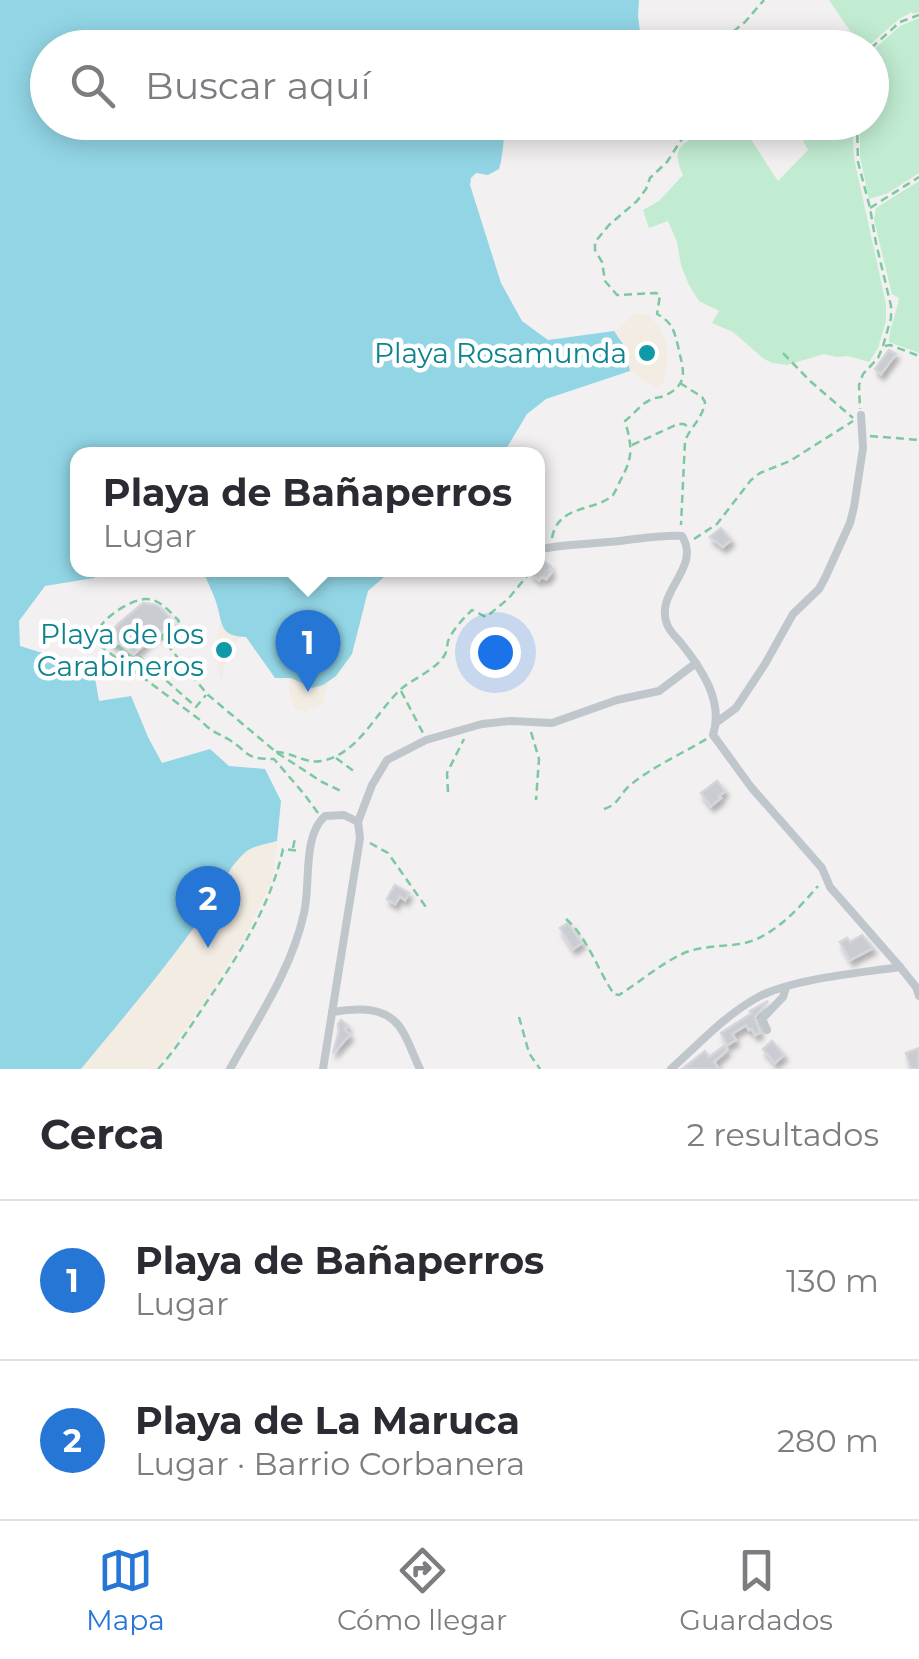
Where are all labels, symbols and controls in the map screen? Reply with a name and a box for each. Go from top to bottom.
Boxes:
search box [30,30,889,140]
icon: search [65,58,120,113]
text: Buscar aquí [145,62,371,109]
place label: Playa Rosamunda [374,336,627,370]
marker: Playa Rosamunda [636,342,658,364]
popup [70,447,545,577]
text: Playa de Bañaperros [103,469,512,516]
text: Lugar [103,516,197,555]
pin: 1 [276,610,340,692]
place label: Playa de los Carabineros [37,617,204,683]
your location [470,627,521,678]
marker: Playa de los Carabineros [213,639,235,661]
pin: 2 [176,866,240,948]
text: Cerca [40,1108,165,1160]
text: 2 resultados [687,1115,879,1154]
text: Playa de Bañaperros [135,1237,544,1284]
text: 1 [66,1261,79,1300]
text: 130 m [786,1261,879,1300]
text: Lugar [135,1284,229,1323]
text: Playa de La Maruca [135,1397,520,1444]
text: 2 [63,1421,82,1460]
text: 280 m [777,1421,879,1460]
text: Lugar · Barrio Corbanera [135,1444,525,1483]
tab: Mapa [86,1543,165,1637]
tab: Cómo llegar [337,1543,507,1637]
tab: Guardados [679,1543,833,1637]

